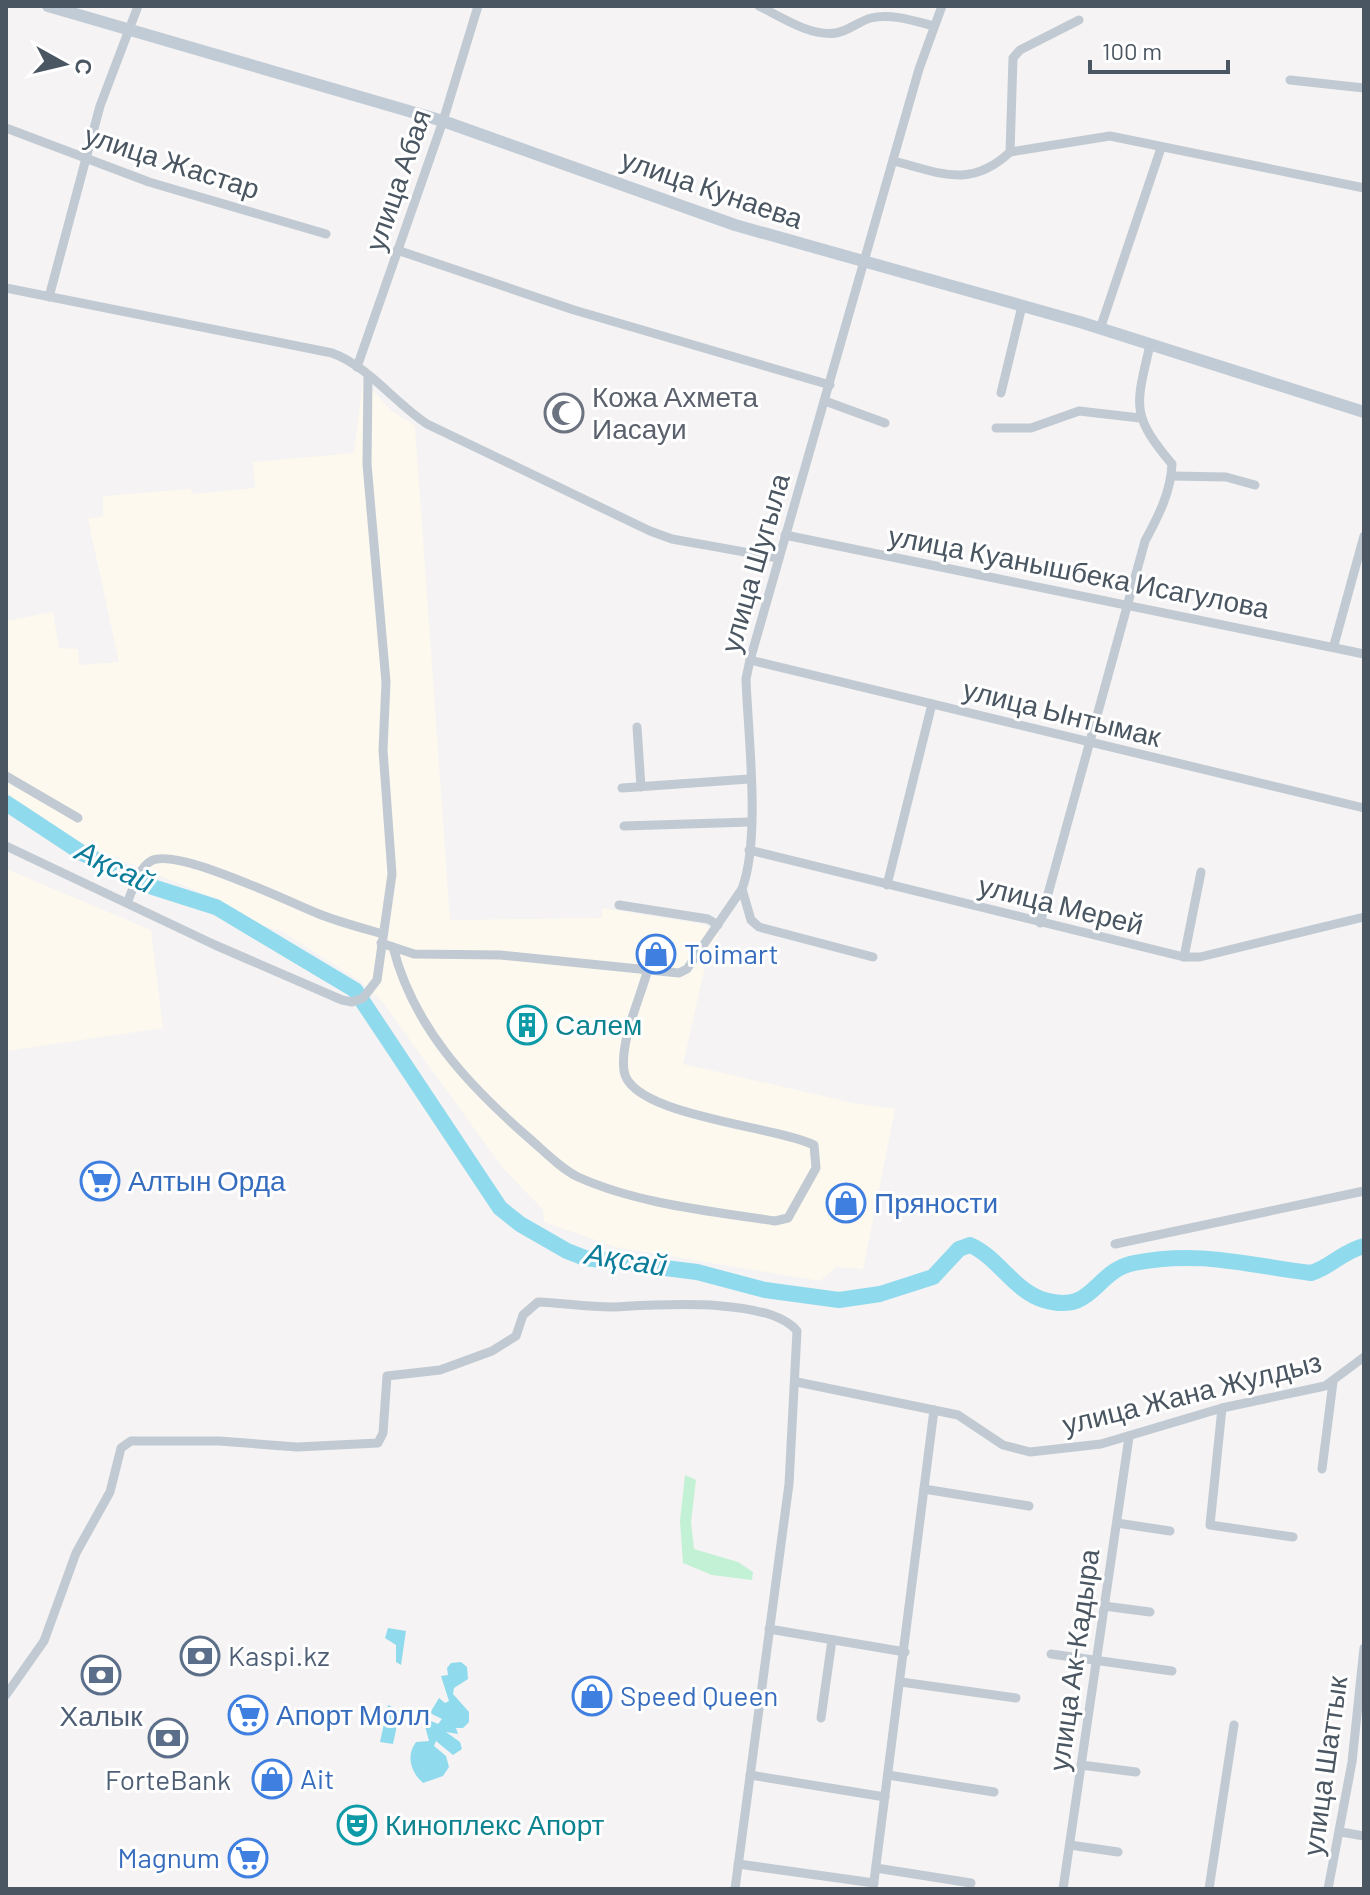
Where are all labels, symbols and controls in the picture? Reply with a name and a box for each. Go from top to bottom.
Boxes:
north arrow [24,24,104,104]
scale bar [1090,24,1228,74]
text: 100 m [1102,36,1162,65]
text: С [71,57,99,77]
street label: улица Абая [357,104,437,255]
street label: улица Жастар [81,117,264,205]
street label: улица Кунаева [617,141,808,235]
place label: Кожа Ахмета Иасауи [592,379,759,445]
mosque icon: Кожа Ахмета Иасауи [543,392,585,434]
street label: улица Шугыла [712,469,796,656]
street label: улица Куанышбека Исагулова [886,517,1273,625]
street label: улица Ынтымак [960,671,1165,753]
water label: Ақсай [69,830,161,900]
street label: улица Мерей [975,867,1147,941]
shop icon: Toimart [635,933,677,975]
place label: Toimart [684,936,779,970]
building icon: Салем [506,1004,548,1046]
place label: Салем [555,1007,642,1041]
supermarket icon: Алтын Орда [79,1160,121,1202]
place label: Алтын Орда [128,1163,286,1197]
shop icon: Пряности [825,1182,867,1224]
place label: Пряности [874,1185,998,1219]
water label: Ақсай [581,1233,670,1282]
street label: улица Жана Жулдыз [1059,1343,1325,1441]
street label: улица Ак-Кадыра [1041,1546,1105,1773]
bank icon: Kaspi.kz [179,1635,221,1677]
place label: Kaspi.kz [228,1638,330,1672]
bank icon: Халык [80,1654,122,1696]
street label: улица Шаттык [1295,1673,1354,1858]
shop icon: Speed Queen [571,1675,613,1717]
place label: Speed Queen [620,1678,778,1712]
supermarket icon: Апорт Молл [227,1694,269,1736]
place label: Апорт Молл [276,1697,430,1731]
place label: Халык [60,1698,143,1732]
bank icon: ForteBank [147,1717,189,1759]
shop icon: Ait [251,1758,293,1800]
place label: Ait [300,1761,334,1795]
place label: ForteBank [105,1762,231,1796]
theatre icon: Киноплекс Апорт [336,1804,378,1846]
place label: Киноплекс Апорт [385,1807,605,1841]
supermarket icon: Magnum [227,1837,269,1879]
place label: Magnum [117,1840,220,1874]

